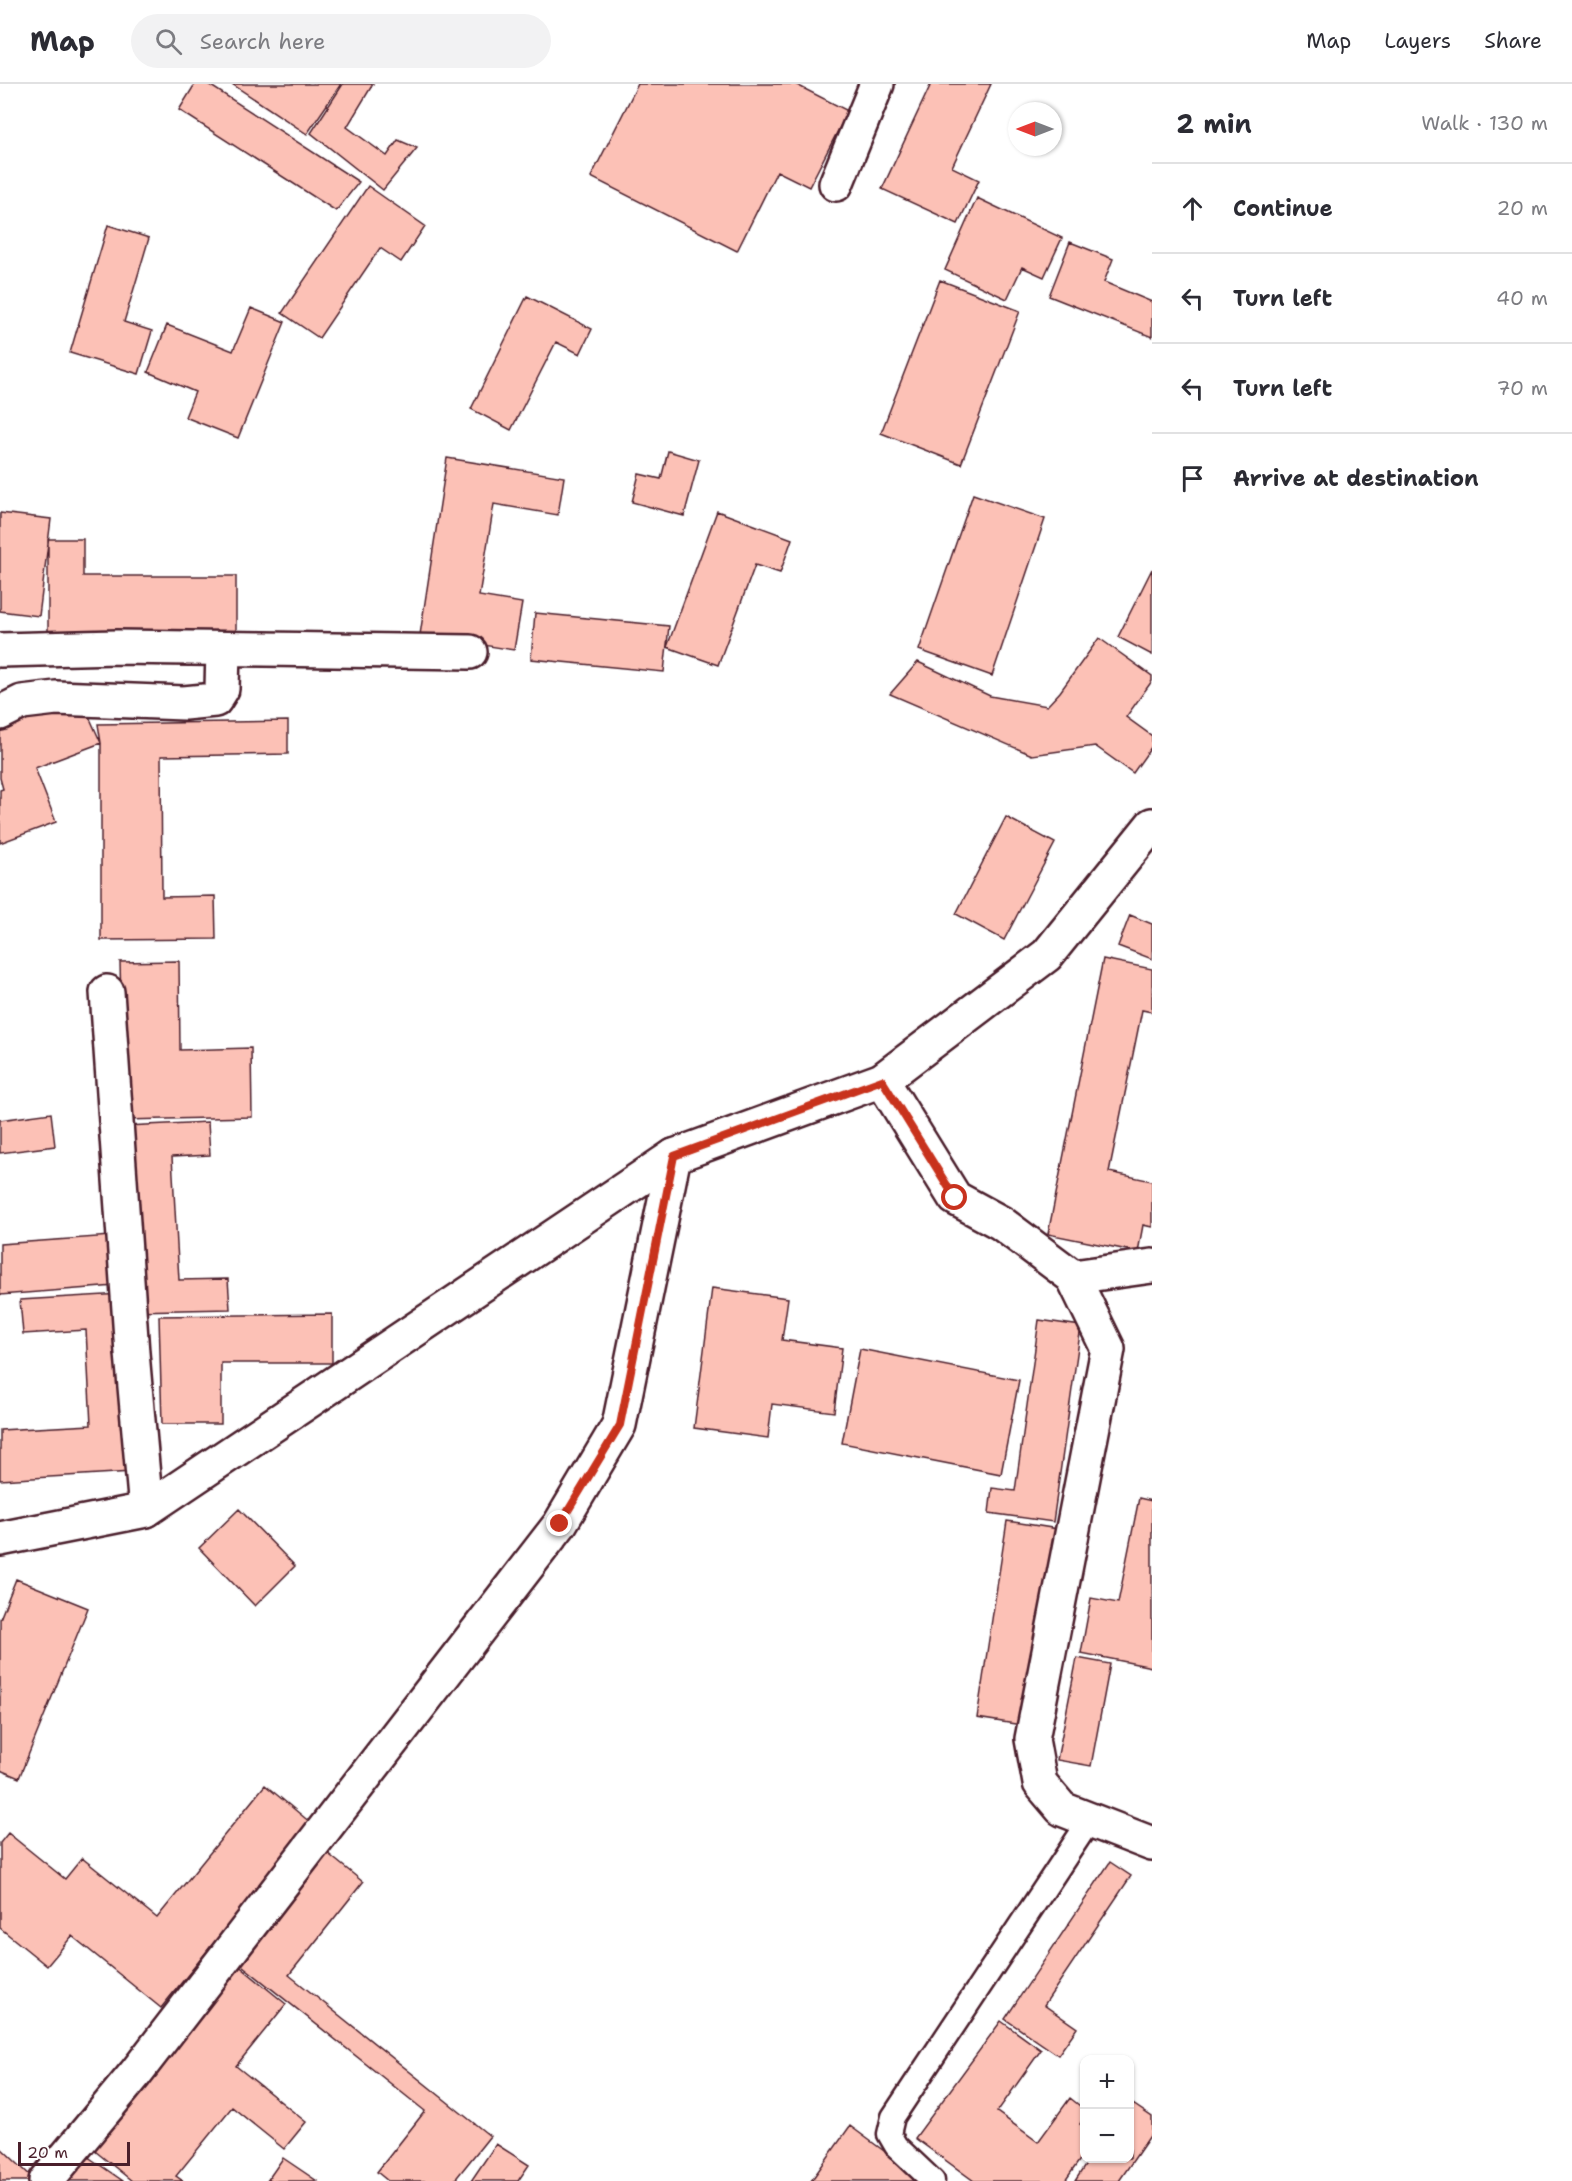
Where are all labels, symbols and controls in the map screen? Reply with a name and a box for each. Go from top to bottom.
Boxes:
search box [131,14,551,68]
text: Map [30,22,95,60]
icon: search [152,25,185,58]
text: Search here [200,27,325,56]
text: Map [1306,27,1351,55]
text: Layers [1384,27,1451,55]
text: Share [1484,27,1542,55]
north arrow [1008,102,1062,156]
text: 2 min [1176,106,1252,141]
text: Walk · 130 m [1421,110,1548,136]
icon: ahead [1176,192,1209,225]
text: Continue [1233,194,1333,223]
text: 20 m [1497,195,1548,221]
icon: left [1176,282,1209,315]
text: Turn left [1233,284,1332,313]
text: 40 m [1496,285,1548,311]
icon: left [1176,372,1209,405]
text: Turn left [1233,374,1332,403]
text: 70 m [1496,375,1548,401]
icon: arrive [1176,462,1209,495]
text: Arrive at destination [1233,464,1479,493]
route start [941,1184,967,1210]
route end [546,1510,572,1536]
map controls [1080,2055,1134,2163]
button: + [1080,2055,1134,2109]
button: − [1080,2109,1134,2163]
scale bar [18,2139,130,2166]
text: 20 m [27,2142,68,2163]

